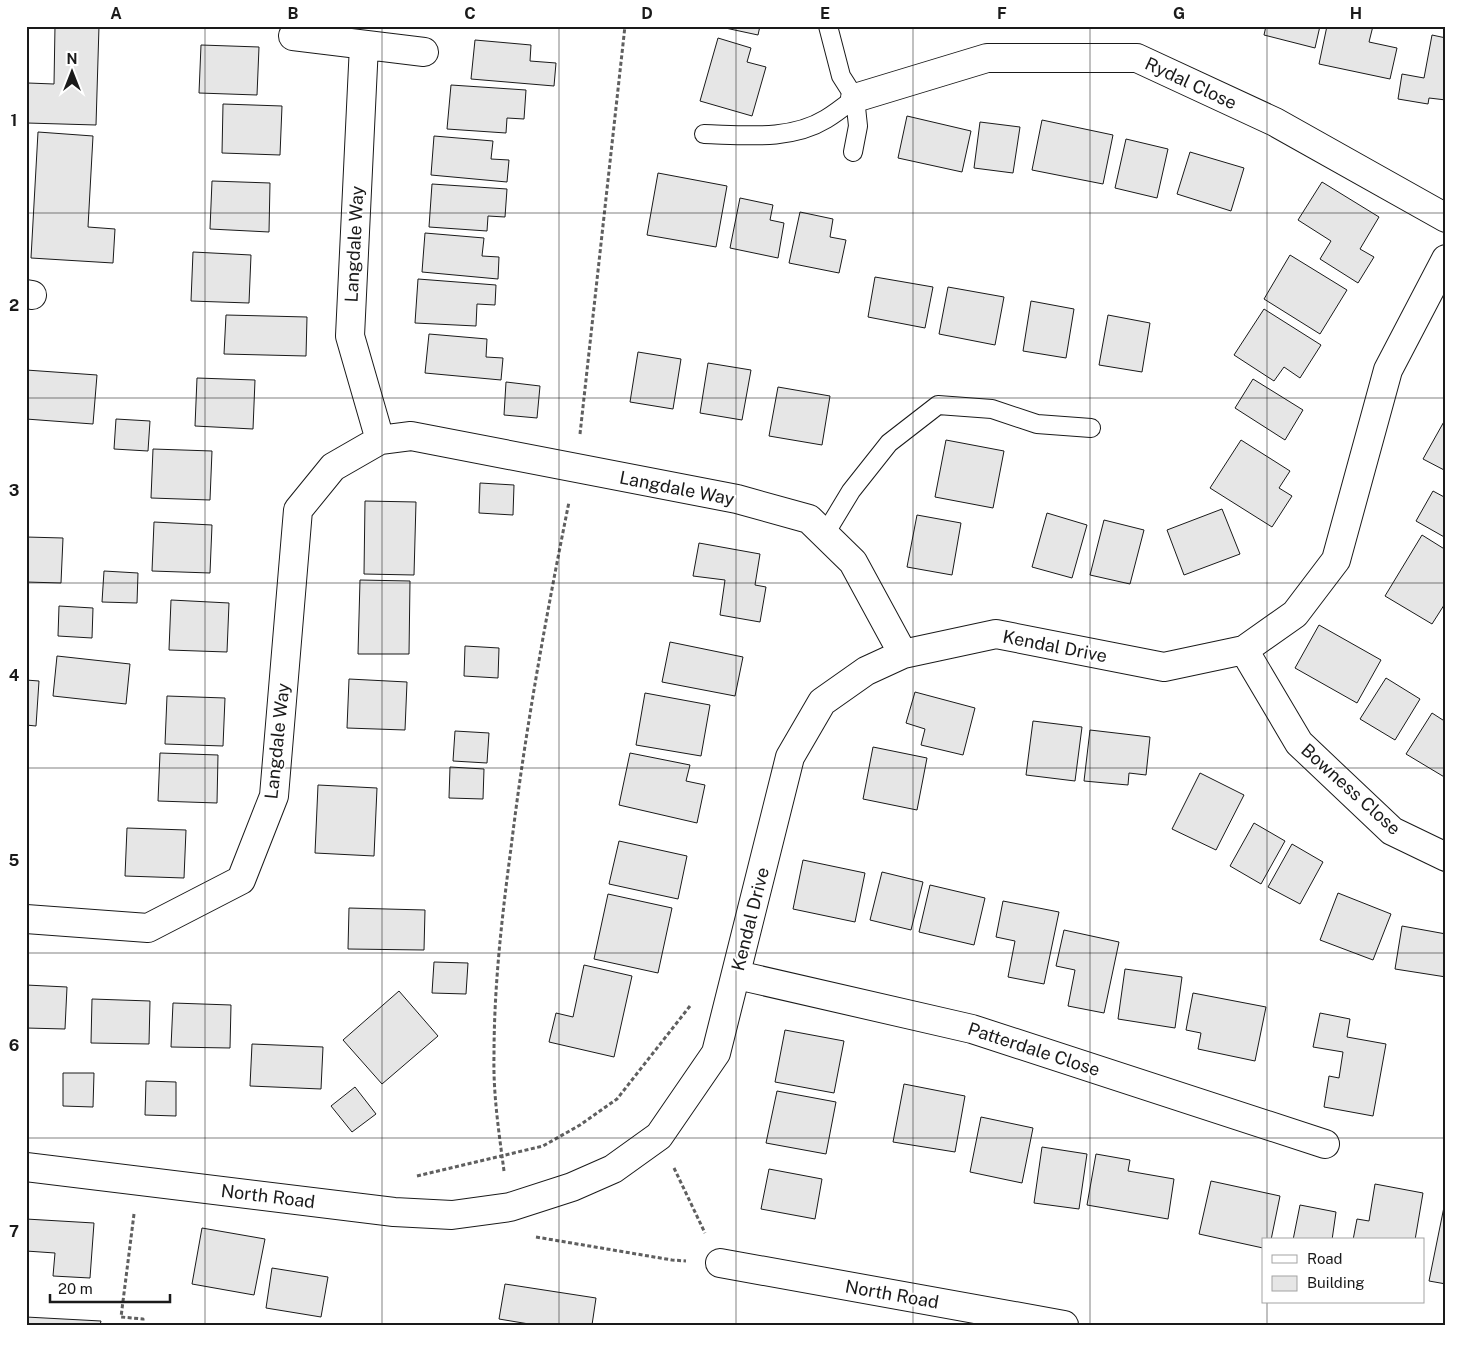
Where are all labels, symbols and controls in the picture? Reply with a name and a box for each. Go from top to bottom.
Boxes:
text: A [110,4,122,23]
text: B [288,4,299,23]
text: C [464,4,476,23]
text: D [641,4,653,23]
text: E [820,4,830,23]
text: F [997,4,1007,23]
text: G [1173,4,1185,23]
text: H [1350,4,1362,23]
north arrow [48,48,98,98]
text: N [67,51,77,67]
street label: Rydal Close [1142,53,1240,113]
text: 1 [11,111,17,130]
street label: Langdale Way [340,185,368,303]
text: 2 [9,296,19,315]
street label: Langdale Way [618,467,737,510]
text: 3 [9,481,19,500]
street label: Kendal Drive [1001,626,1109,666]
text: 4 [9,666,20,685]
street label: Langdale Way [260,681,294,800]
street label: Bowness Close [1297,739,1405,839]
text: 5 [9,851,20,870]
street label: Kendal Drive [727,865,773,973]
street label: Patterdale Close [965,1018,1103,1080]
text: 6 [9,1036,19,1055]
street label: North Road [220,1180,316,1212]
text: 7 [9,1222,19,1241]
legend [1262,1238,1424,1304]
text: Road [1307,1250,1343,1267]
scale bar [50,1271,170,1303]
text: Building [1307,1274,1365,1291]
street label: North Road [843,1275,941,1313]
text: 20 m [58,1280,93,1297]

